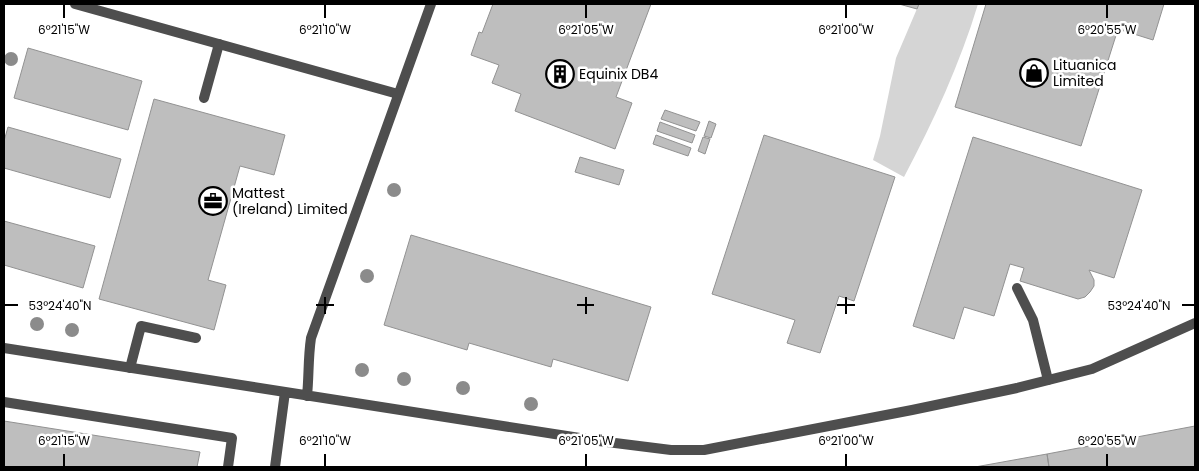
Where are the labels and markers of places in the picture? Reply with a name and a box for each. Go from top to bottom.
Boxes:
place label: Lituanica Limited [1053,55,1116,91]
shop icon: Lituanica Limited [1019,58,1049,88]
building icon: Equinix DB4 [545,59,575,89]
place label: Equinix DB4 [579,64,658,84]
place label: Mattest (Ireland) Limited [232,183,348,219]
office icon: Mattest (Ireland) Limited [198,186,228,216]

